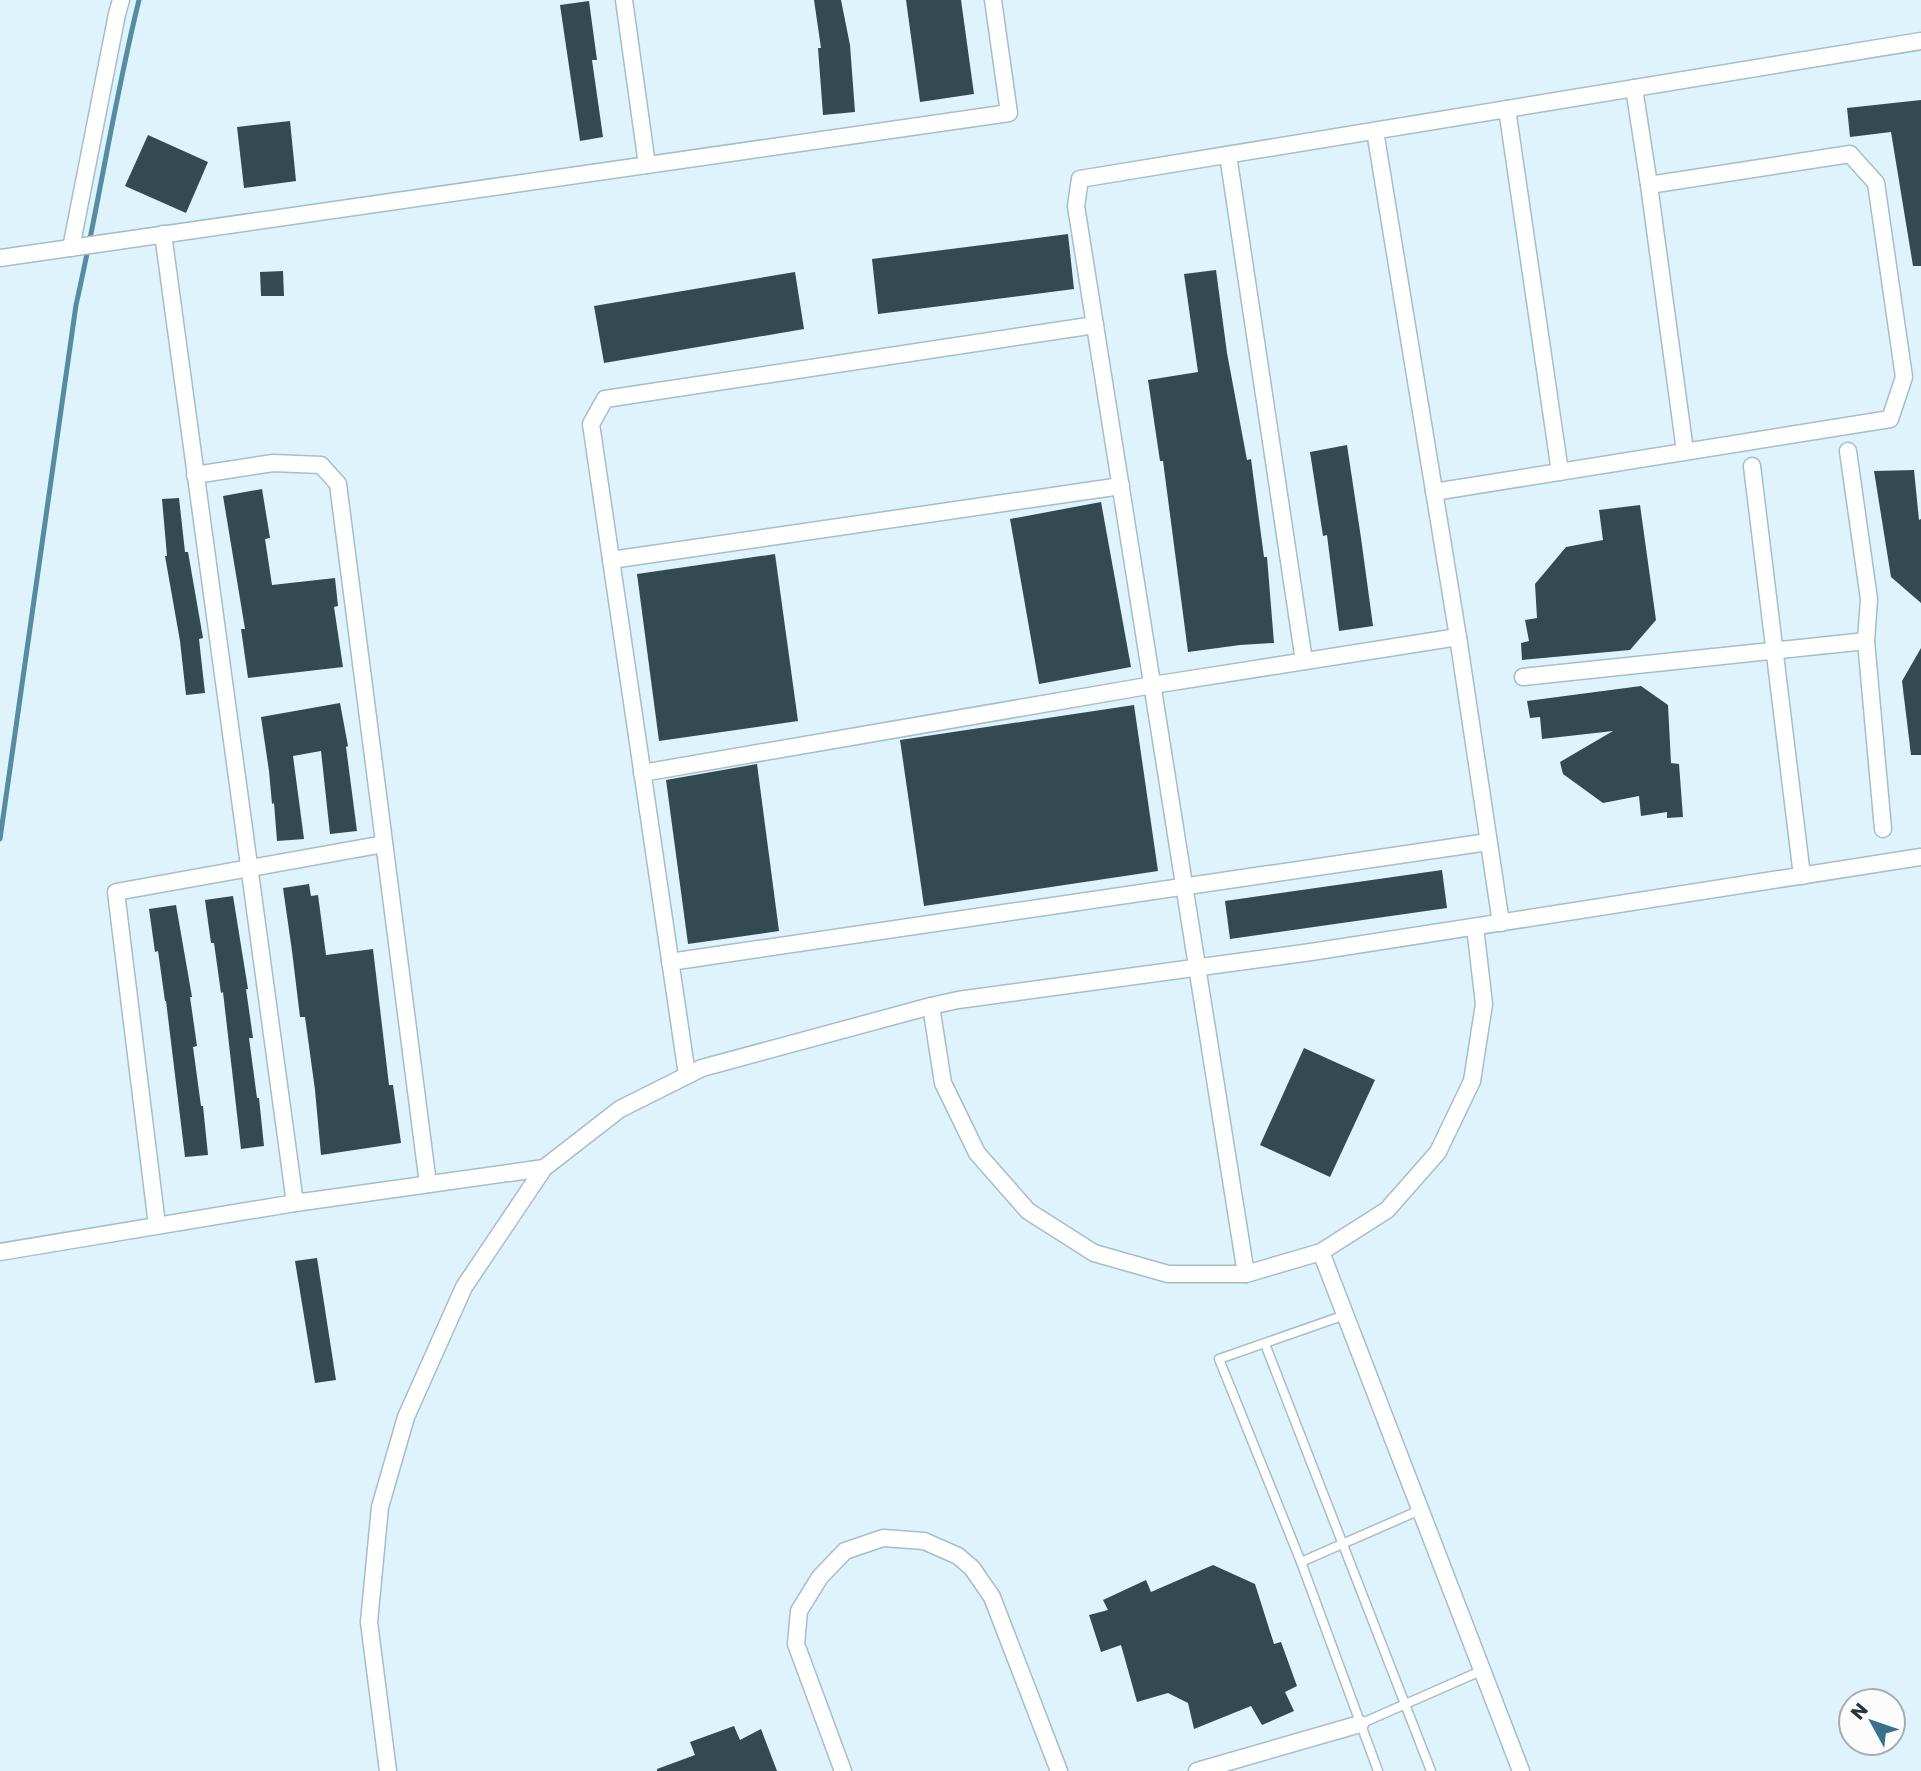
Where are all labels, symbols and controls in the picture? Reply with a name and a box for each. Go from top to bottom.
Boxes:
north arrow [1837,1687,1907,1757]
text: N [1844,1697,1874,1726]

